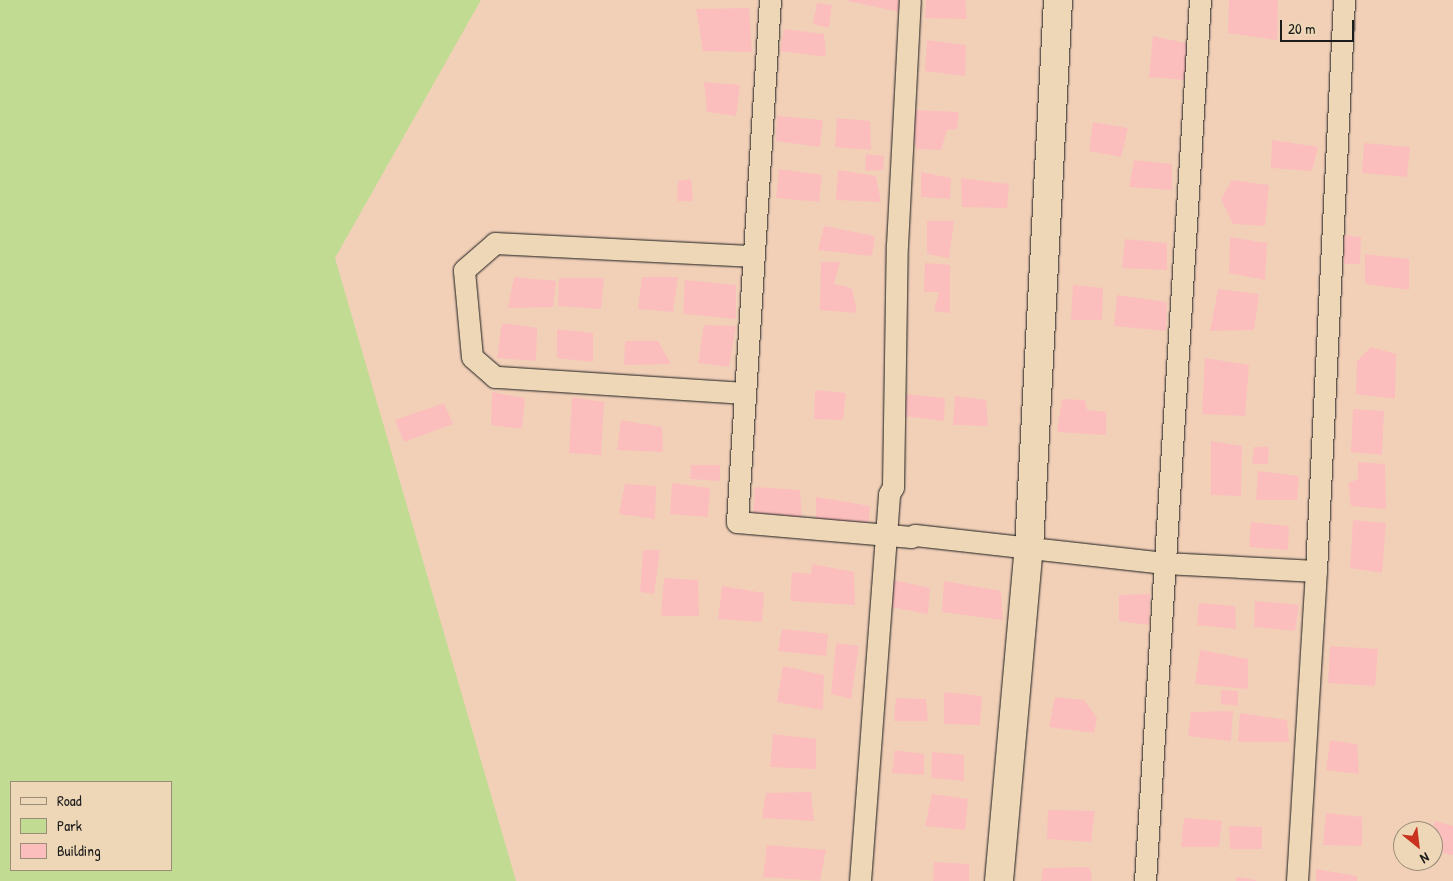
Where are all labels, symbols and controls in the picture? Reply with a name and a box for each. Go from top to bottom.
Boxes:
scale bar [1283,10,1357,42]
text: 20 m [1288,18,1315,39]
legend [10,781,172,871]
text: Road [57,790,82,811]
text: Park [57,815,82,836]
north arrow [1393,821,1443,871]
text: Building [57,840,101,861]
text: N [1417,849,1433,869]

